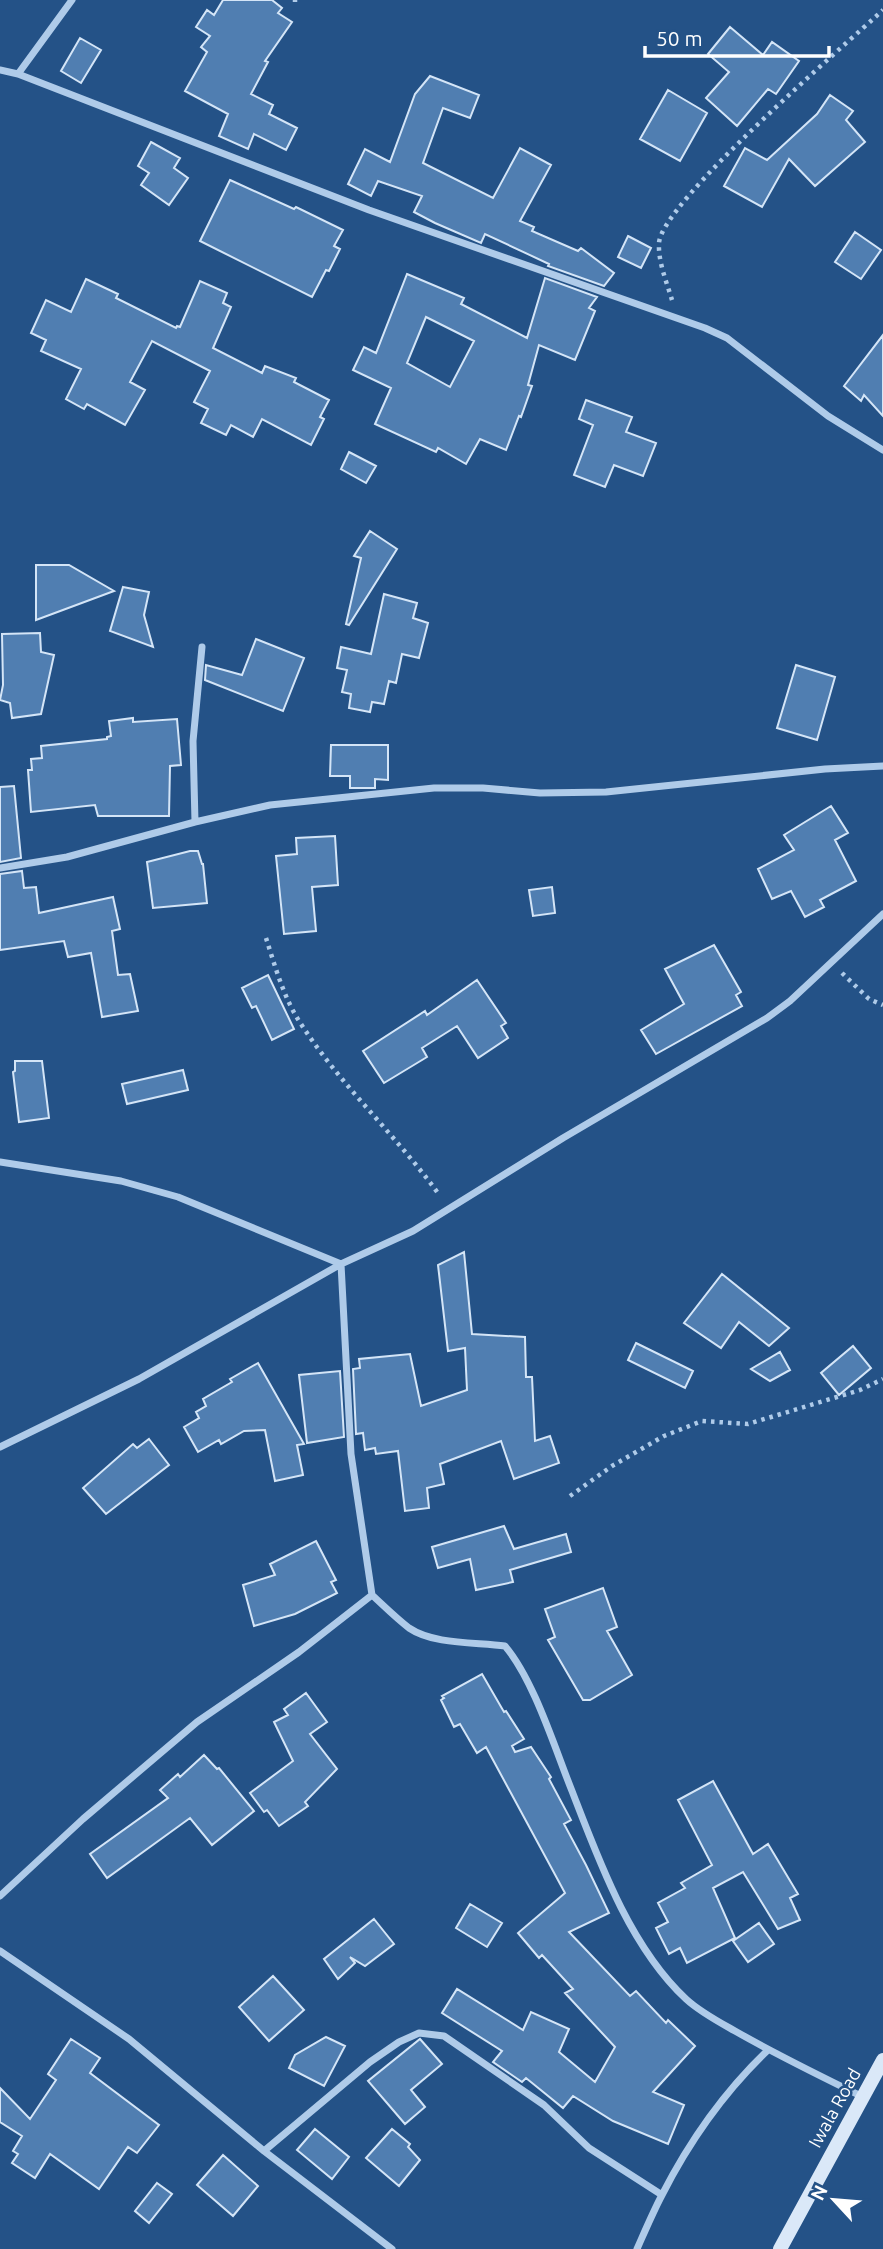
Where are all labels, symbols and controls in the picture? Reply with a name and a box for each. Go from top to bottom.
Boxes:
scale bar [645,14,829,58]
text: 50 m [656,26,703,50]
street label: Iwala Road [804,2064,864,2151]
north arrow [799,2165,869,2235]
text: N [806,2181,832,2204]

